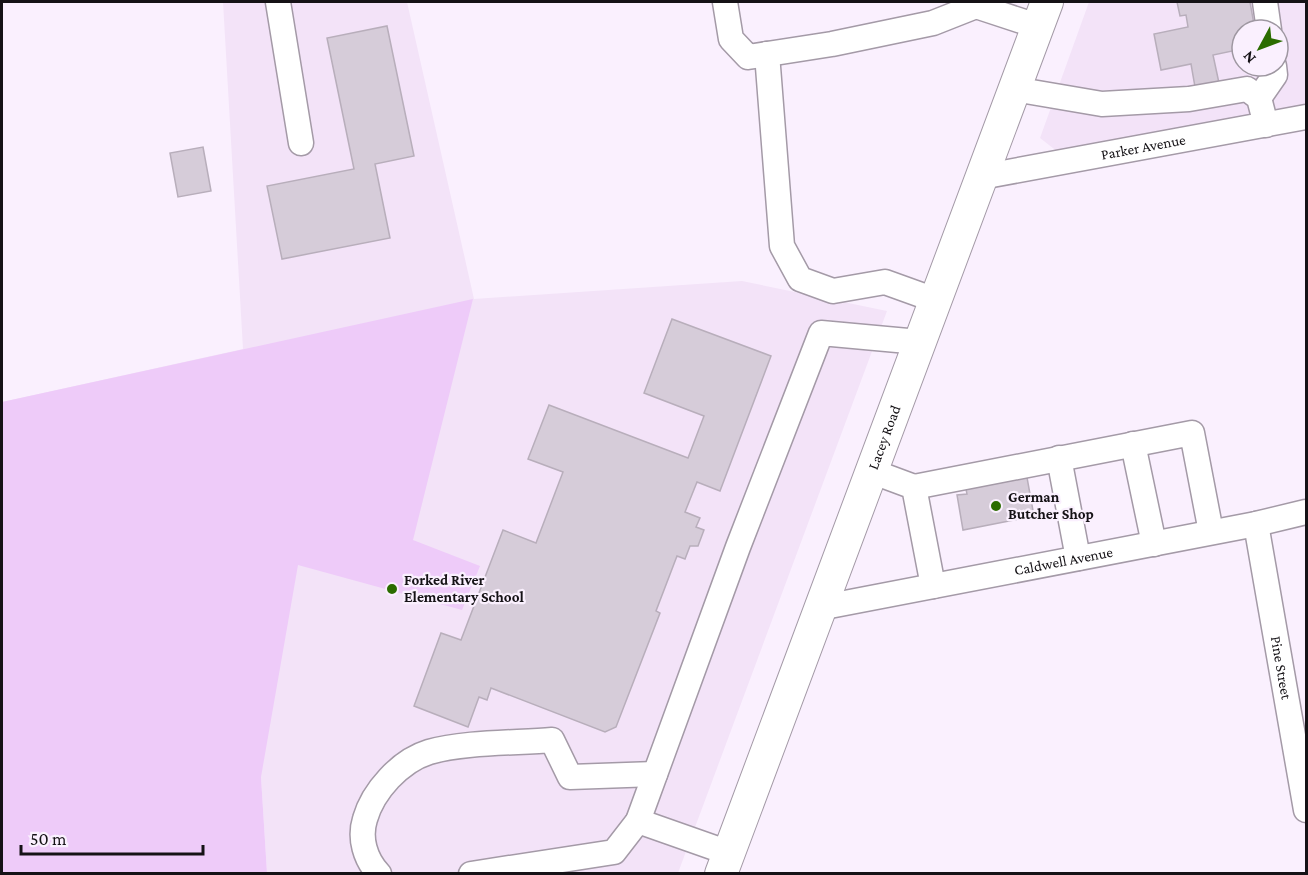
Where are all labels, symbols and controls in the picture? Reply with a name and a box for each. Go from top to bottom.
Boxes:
north arrow [1230,18,1290,78]
text: N [1239,48,1259,67]
street label: Parker Avenue [1100,131,1187,163]
street label: Lacey Road [865,403,904,472]
place label: German Butcher Shop [1008,489,1094,522]
marker: German Butcher Shop [989,499,1003,513]
street label: Caldwell Avenue [1013,544,1115,578]
place label: Forked River Elementary School [404,572,524,605]
marker: Forked River Elementary School [385,582,399,596]
street label: Pine Street [1268,635,1295,702]
scale bar [21,818,202,856]
text: 50 m [30,829,67,849]

